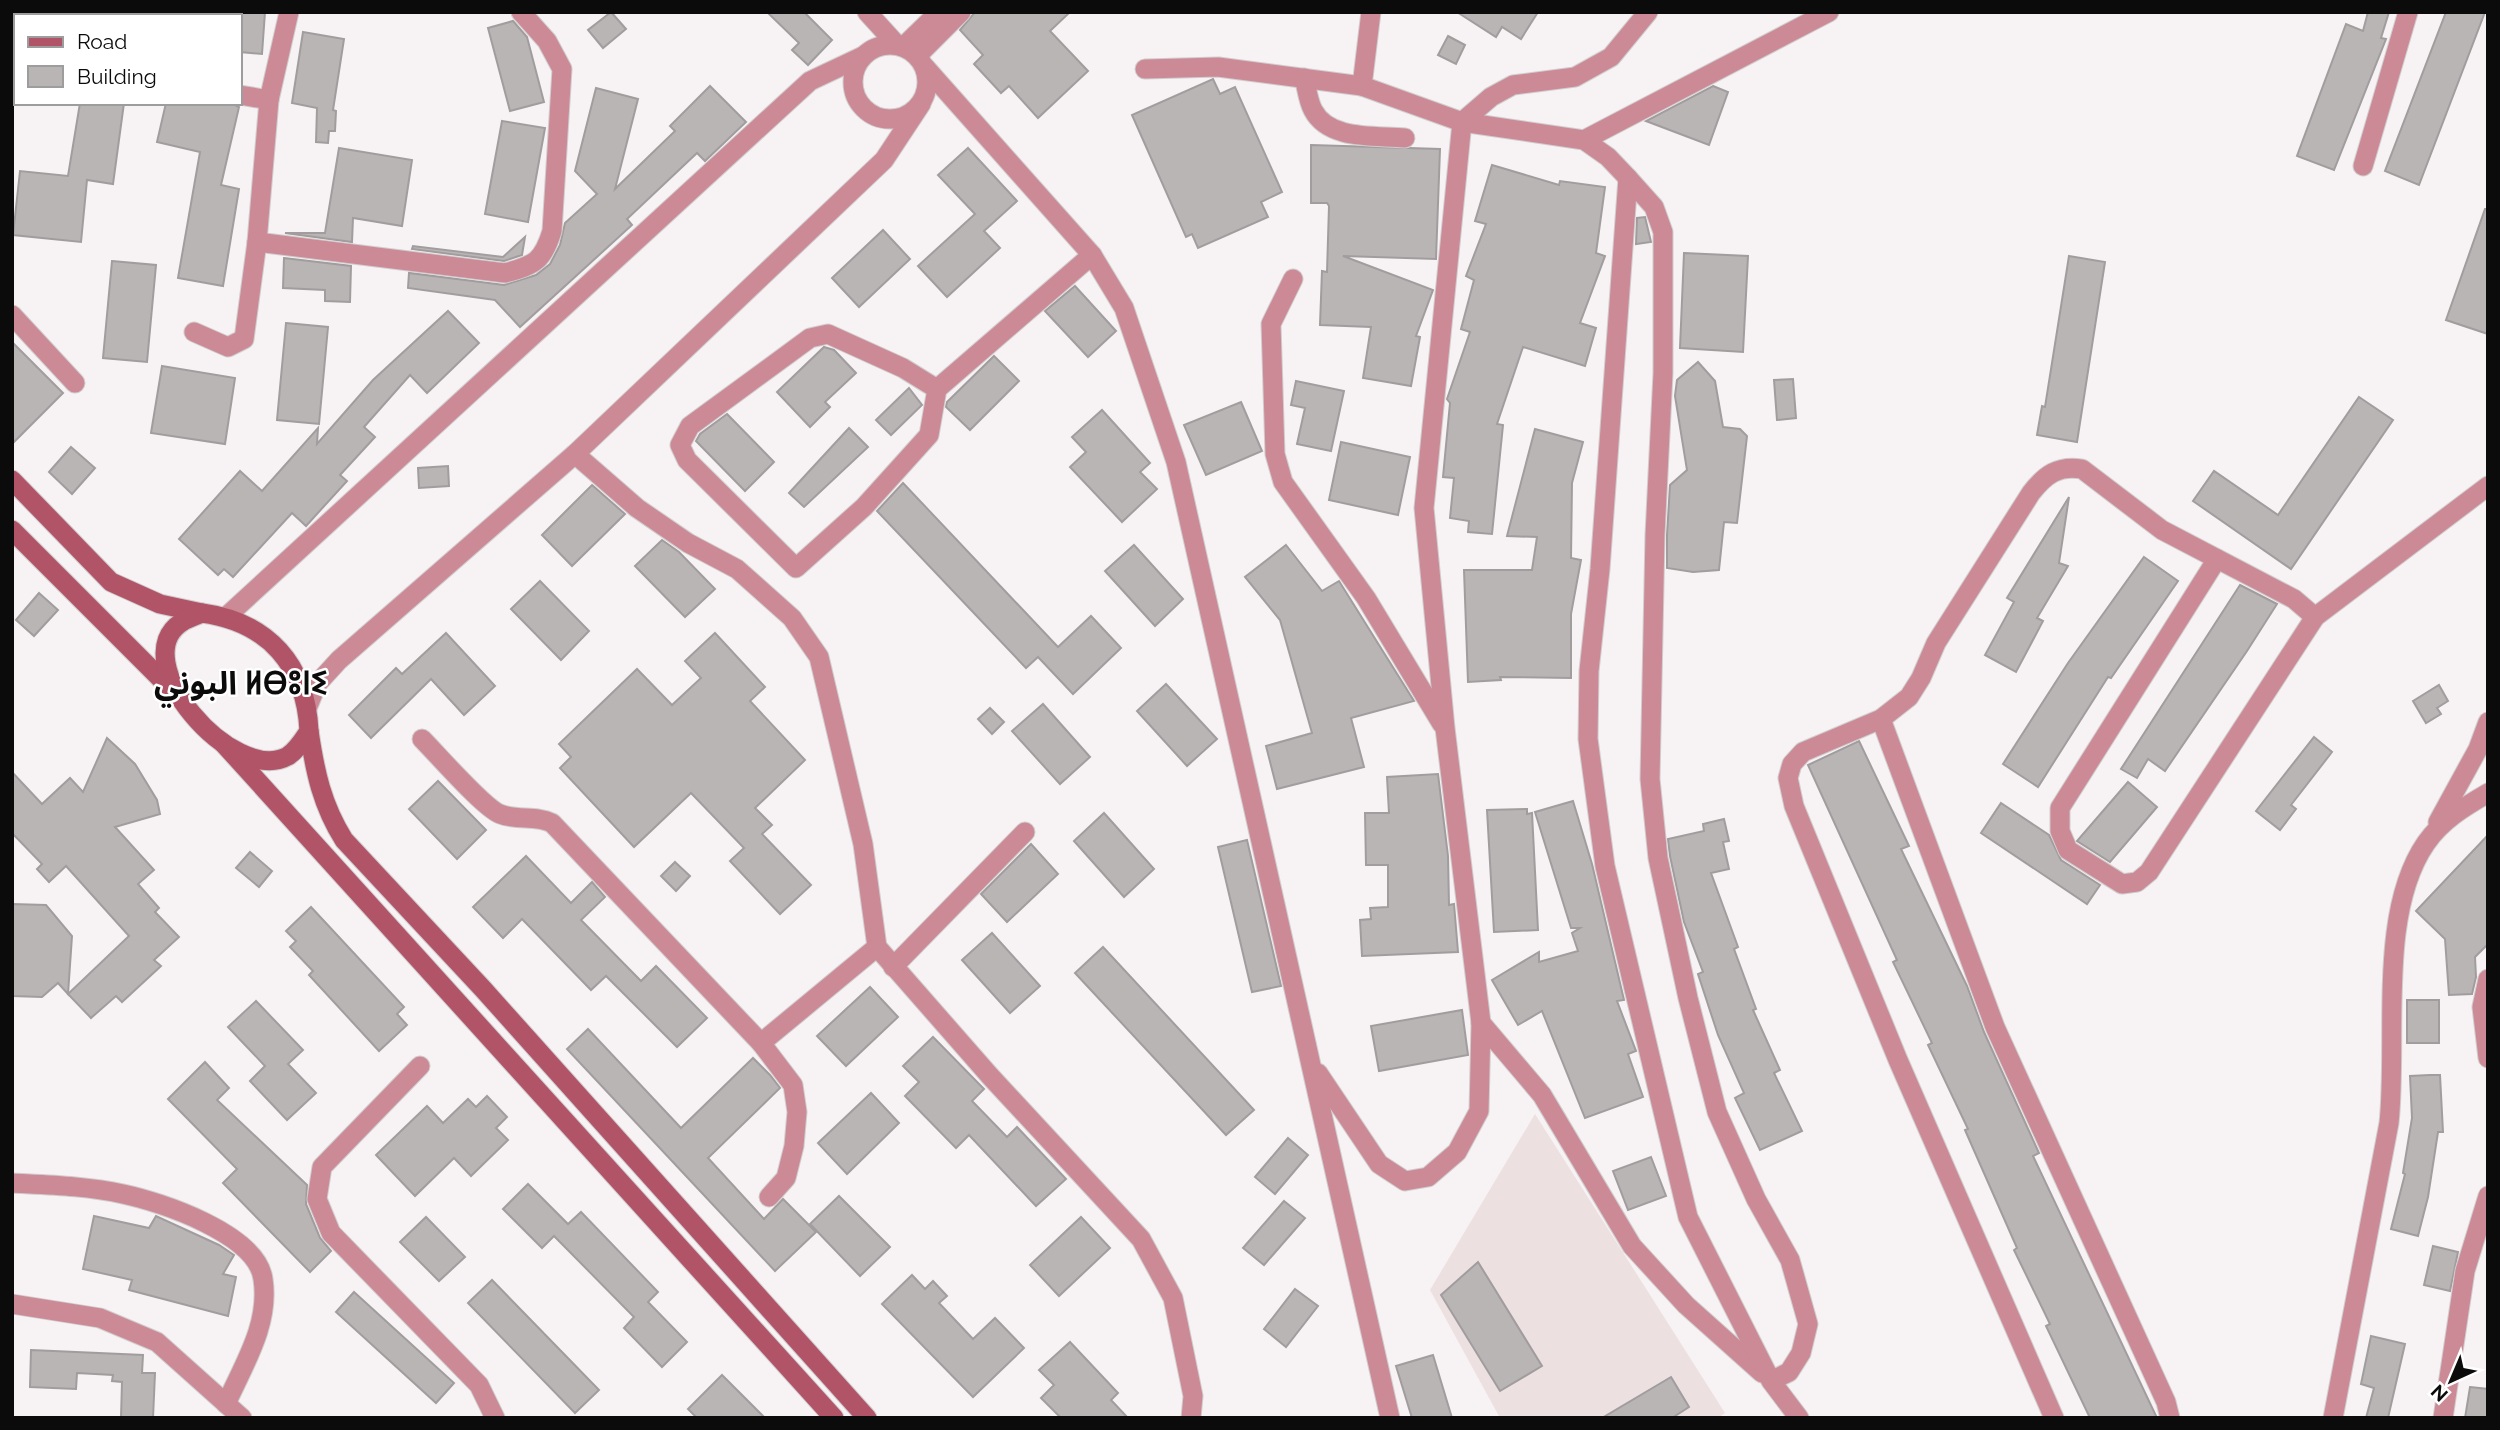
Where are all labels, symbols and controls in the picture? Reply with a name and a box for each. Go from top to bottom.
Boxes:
legend [14,14,242,105]
text: Road [77,29,127,54]
text: Building [77,64,157,89]
district label: البوني ⵍⴱⵓⵏⵉ [154,664,328,708]
north arrow [2416,1346,2486,1416]
text: N [2426,1380,2452,1406]

